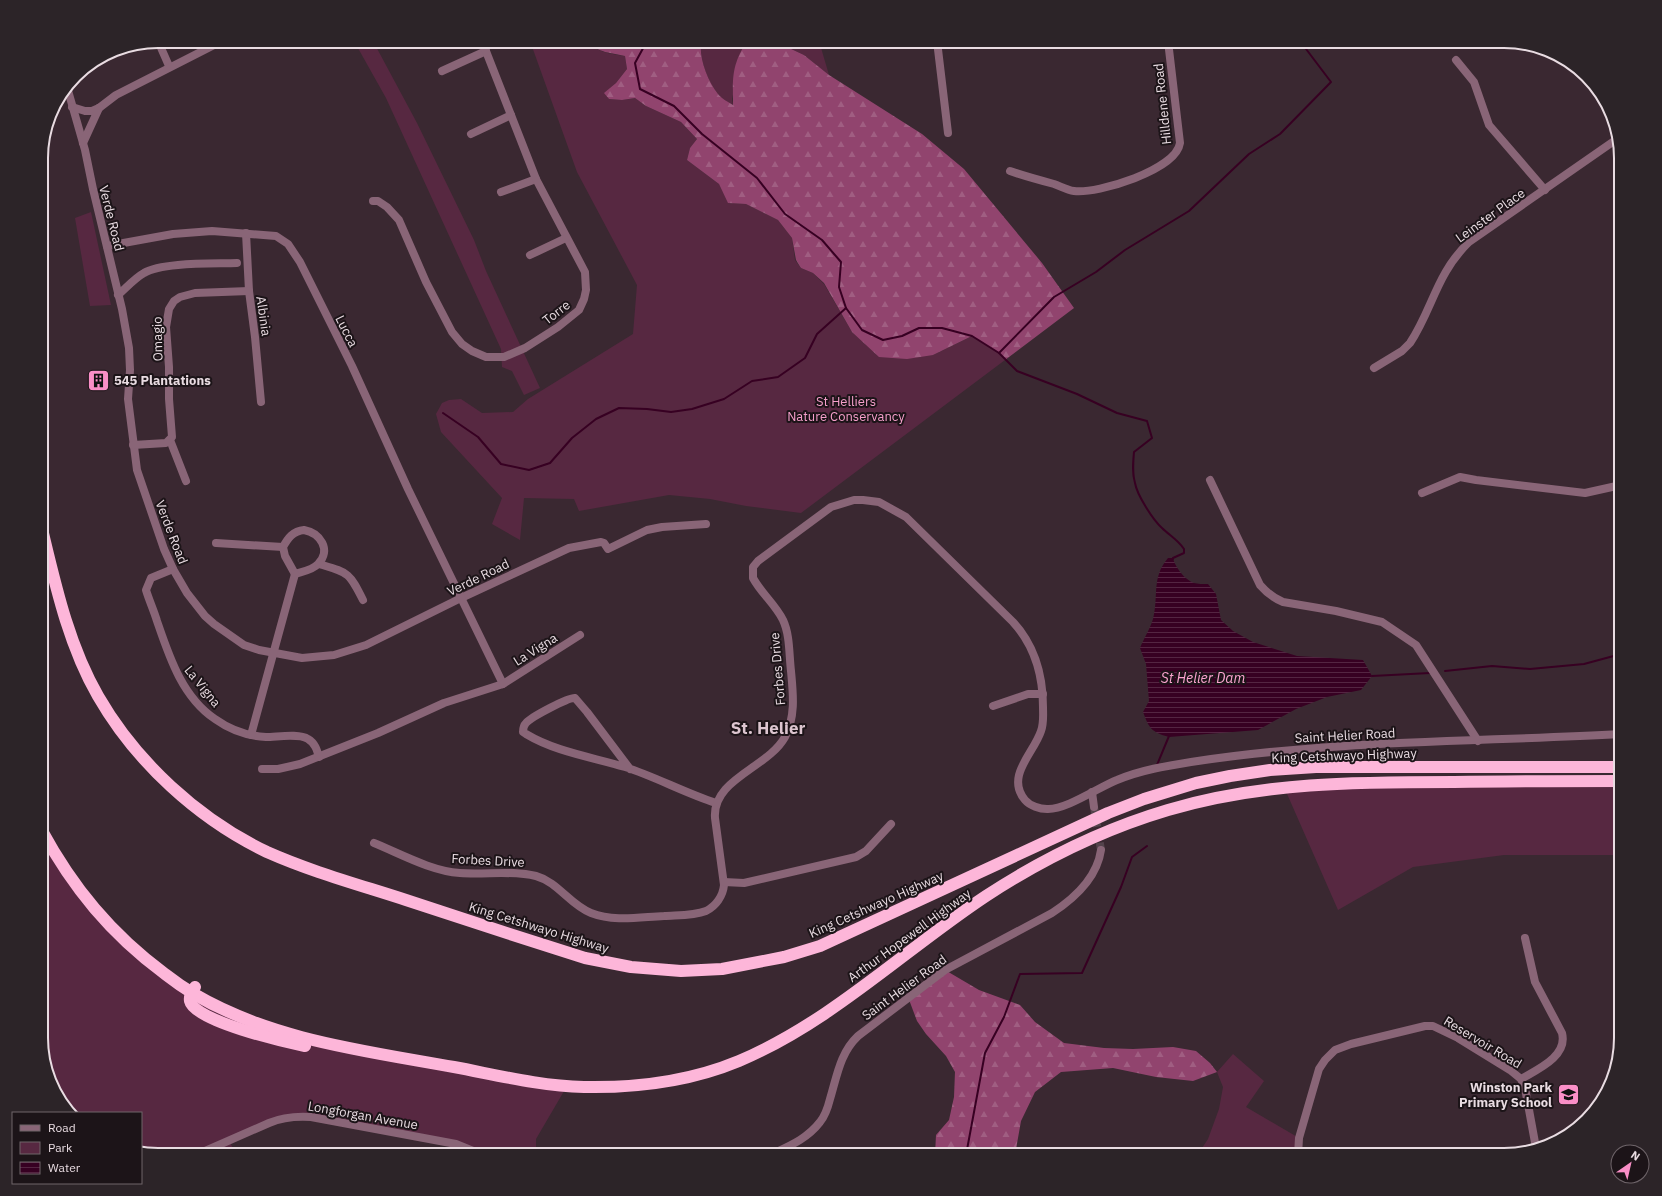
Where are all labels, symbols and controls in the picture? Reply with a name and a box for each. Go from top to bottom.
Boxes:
street label: Hilldene Road [1150,62,1175,145]
street label: Verde Road [95,184,128,253]
street label: Leinster Place [1452,184,1528,246]
street label: Albinia [252,295,275,337]
street label: Torre [539,296,574,328]
street label: Lucca [331,312,362,350]
street label: Omagio [149,316,166,362]
building icon: 545 Plantations [86,367,112,393]
place label: 545 Plantations [114,372,211,389]
park label: St Helliers Nature Conservancy [787,393,905,425]
street label: Verde Road [152,498,191,567]
street label: Verde Road [444,555,512,600]
street label: La Vigna [510,629,561,670]
street label: Forbes Drive [766,632,789,706]
street label: La Vigna [181,662,225,711]
water label: St Helier Dam [1161,669,1245,687]
district label: St. Helier [731,717,805,739]
street label: Saint Helier Road [1294,724,1396,747]
street label: King Cetshwayo Highway [1271,744,1418,767]
street label: Forbes Drive [451,850,525,871]
street label: King Cetshwayo Highway [806,867,947,942]
street label: Arthur Hopewell Highway [844,885,975,986]
street label: King Cetshwayo Highway [467,898,611,957]
street label: Saint Helier Road [859,951,950,1024]
street label: Reservoir Road [1441,1012,1525,1072]
place label: Winston Park Primary School [1459,1079,1552,1111]
school or university icon: Winston Park Primary School [1555,1081,1581,1107]
street label: Longforgan Avenue [307,1097,419,1134]
legend [12,1112,142,1184]
text: Road [48,1120,76,1135]
text: Park [48,1140,73,1155]
north arrow [1610,1144,1650,1184]
text: N [1628,1148,1643,1164]
text: Water [48,1160,81,1175]

